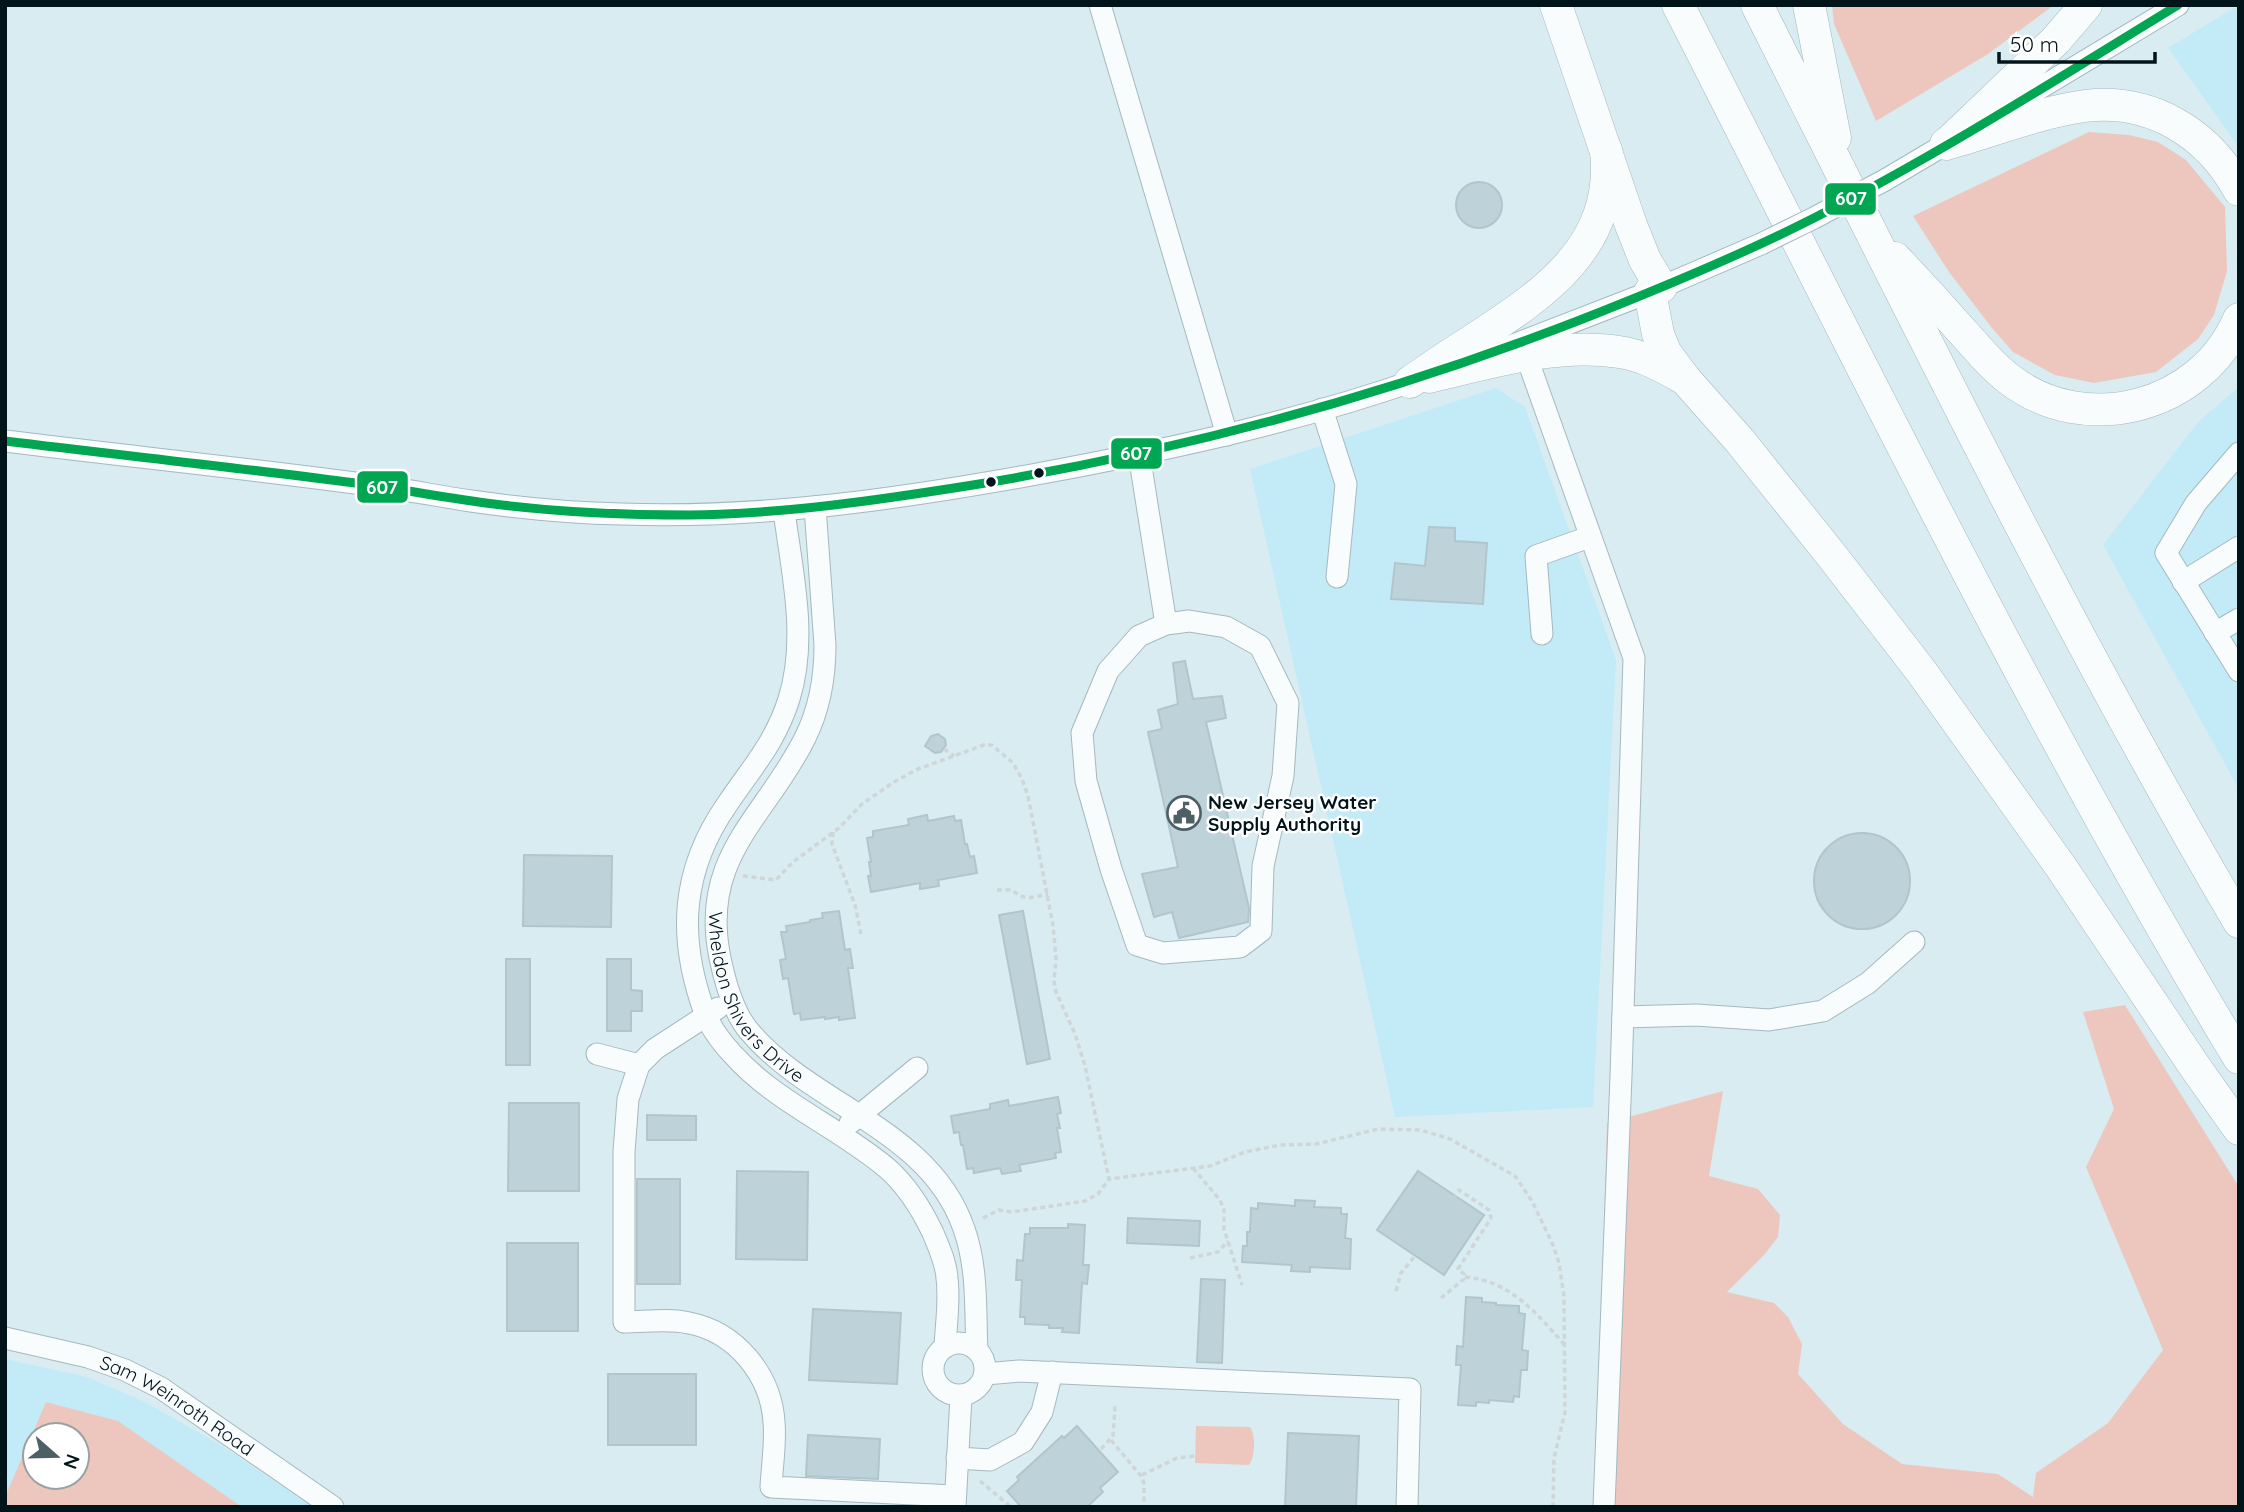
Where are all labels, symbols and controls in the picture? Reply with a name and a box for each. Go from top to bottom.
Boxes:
scale bar [1999,21,2155,65]
text: 50 m [2010,31,2059,57]
line badge: 607 [1824,182,1877,216]
text: 607 [1835,186,1867,210]
line badge: 607 [1110,437,1163,470]
text: 607 [1120,441,1152,465]
unlabelled marker [1032,466,1046,480]
line badge: 607 [356,470,409,504]
text: 607 [366,475,398,499]
unlabelled marker [984,475,998,489]
place label: New Jersey Water Supply Authority [1208,790,1377,836]
public building icon: New Jersey Water Supply Authority [1165,794,1203,832]
street label: Wheldon Shivers Drive [704,912,809,1088]
street label: Sam Weinroth Road [97,1350,259,1461]
north arrow [21,1421,91,1491]
text: N [58,1451,86,1472]

